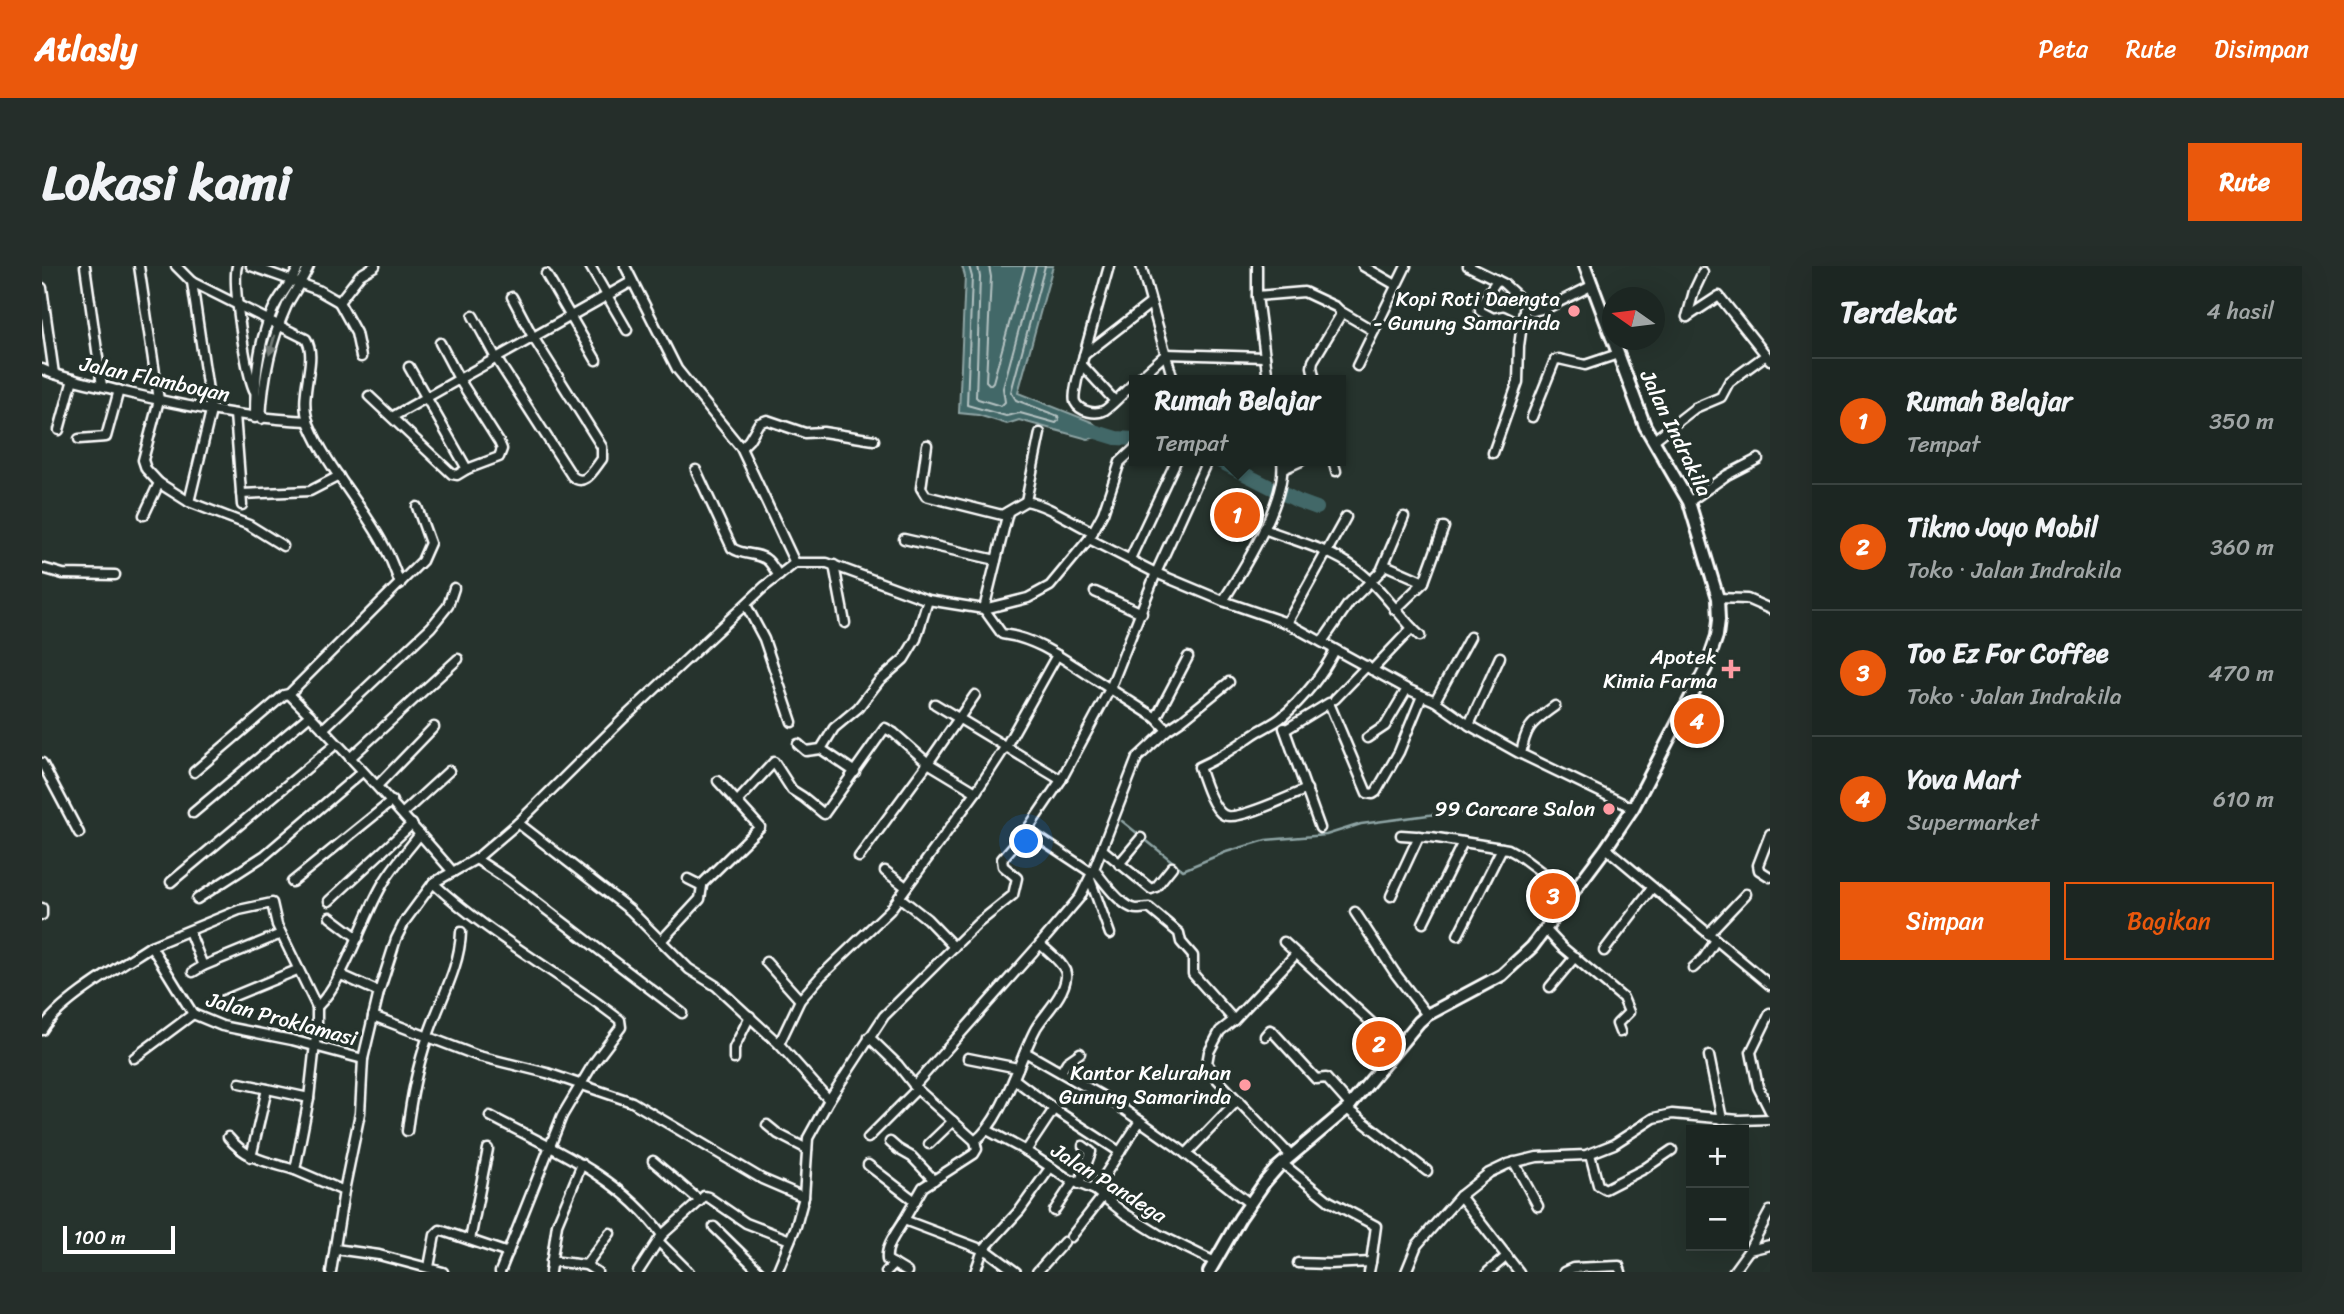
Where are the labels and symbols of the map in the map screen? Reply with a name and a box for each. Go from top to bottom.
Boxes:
place label: Kopi Roti Daengta - Gunung Samarinda [1373,280,1560,342]
north arrow [1602,287,1665,350]
marker: Kopi Roti Daengta - Gunung Samarinda [1566,303,1582,319]
one-way arrow [266,334,277,356]
street label: Jalan Flamboyan [76,344,233,413]
street label: Jalan Indrakila [1628,362,1723,503]
pin: 1 [1214,489,1260,541]
place label: Apotek Kimia Farma [1603,638,1717,700]
marker: Apotek Kimia Farma [1723,661,1739,677]
pin: 4 [1674,695,1720,747]
place label: 99 Carcare Salon [1435,790,1595,828]
marker: 99 Carcare Salon [1601,801,1617,817]
your location [1009,824,1043,858]
pin: 3 [1530,870,1576,922]
street label: Jalan Proklamasi [201,980,363,1058]
pin: 2 [1356,1018,1402,1070]
place label: Kantor Kelurahan Gunung Samarinda [1059,1054,1231,1116]
marker: Kantor Kelurahan Gunung Samarinda [1237,1077,1253,1093]
street label: Jalan Pandega [1043,1132,1175,1234]
scale bar [63,1223,175,1255]

